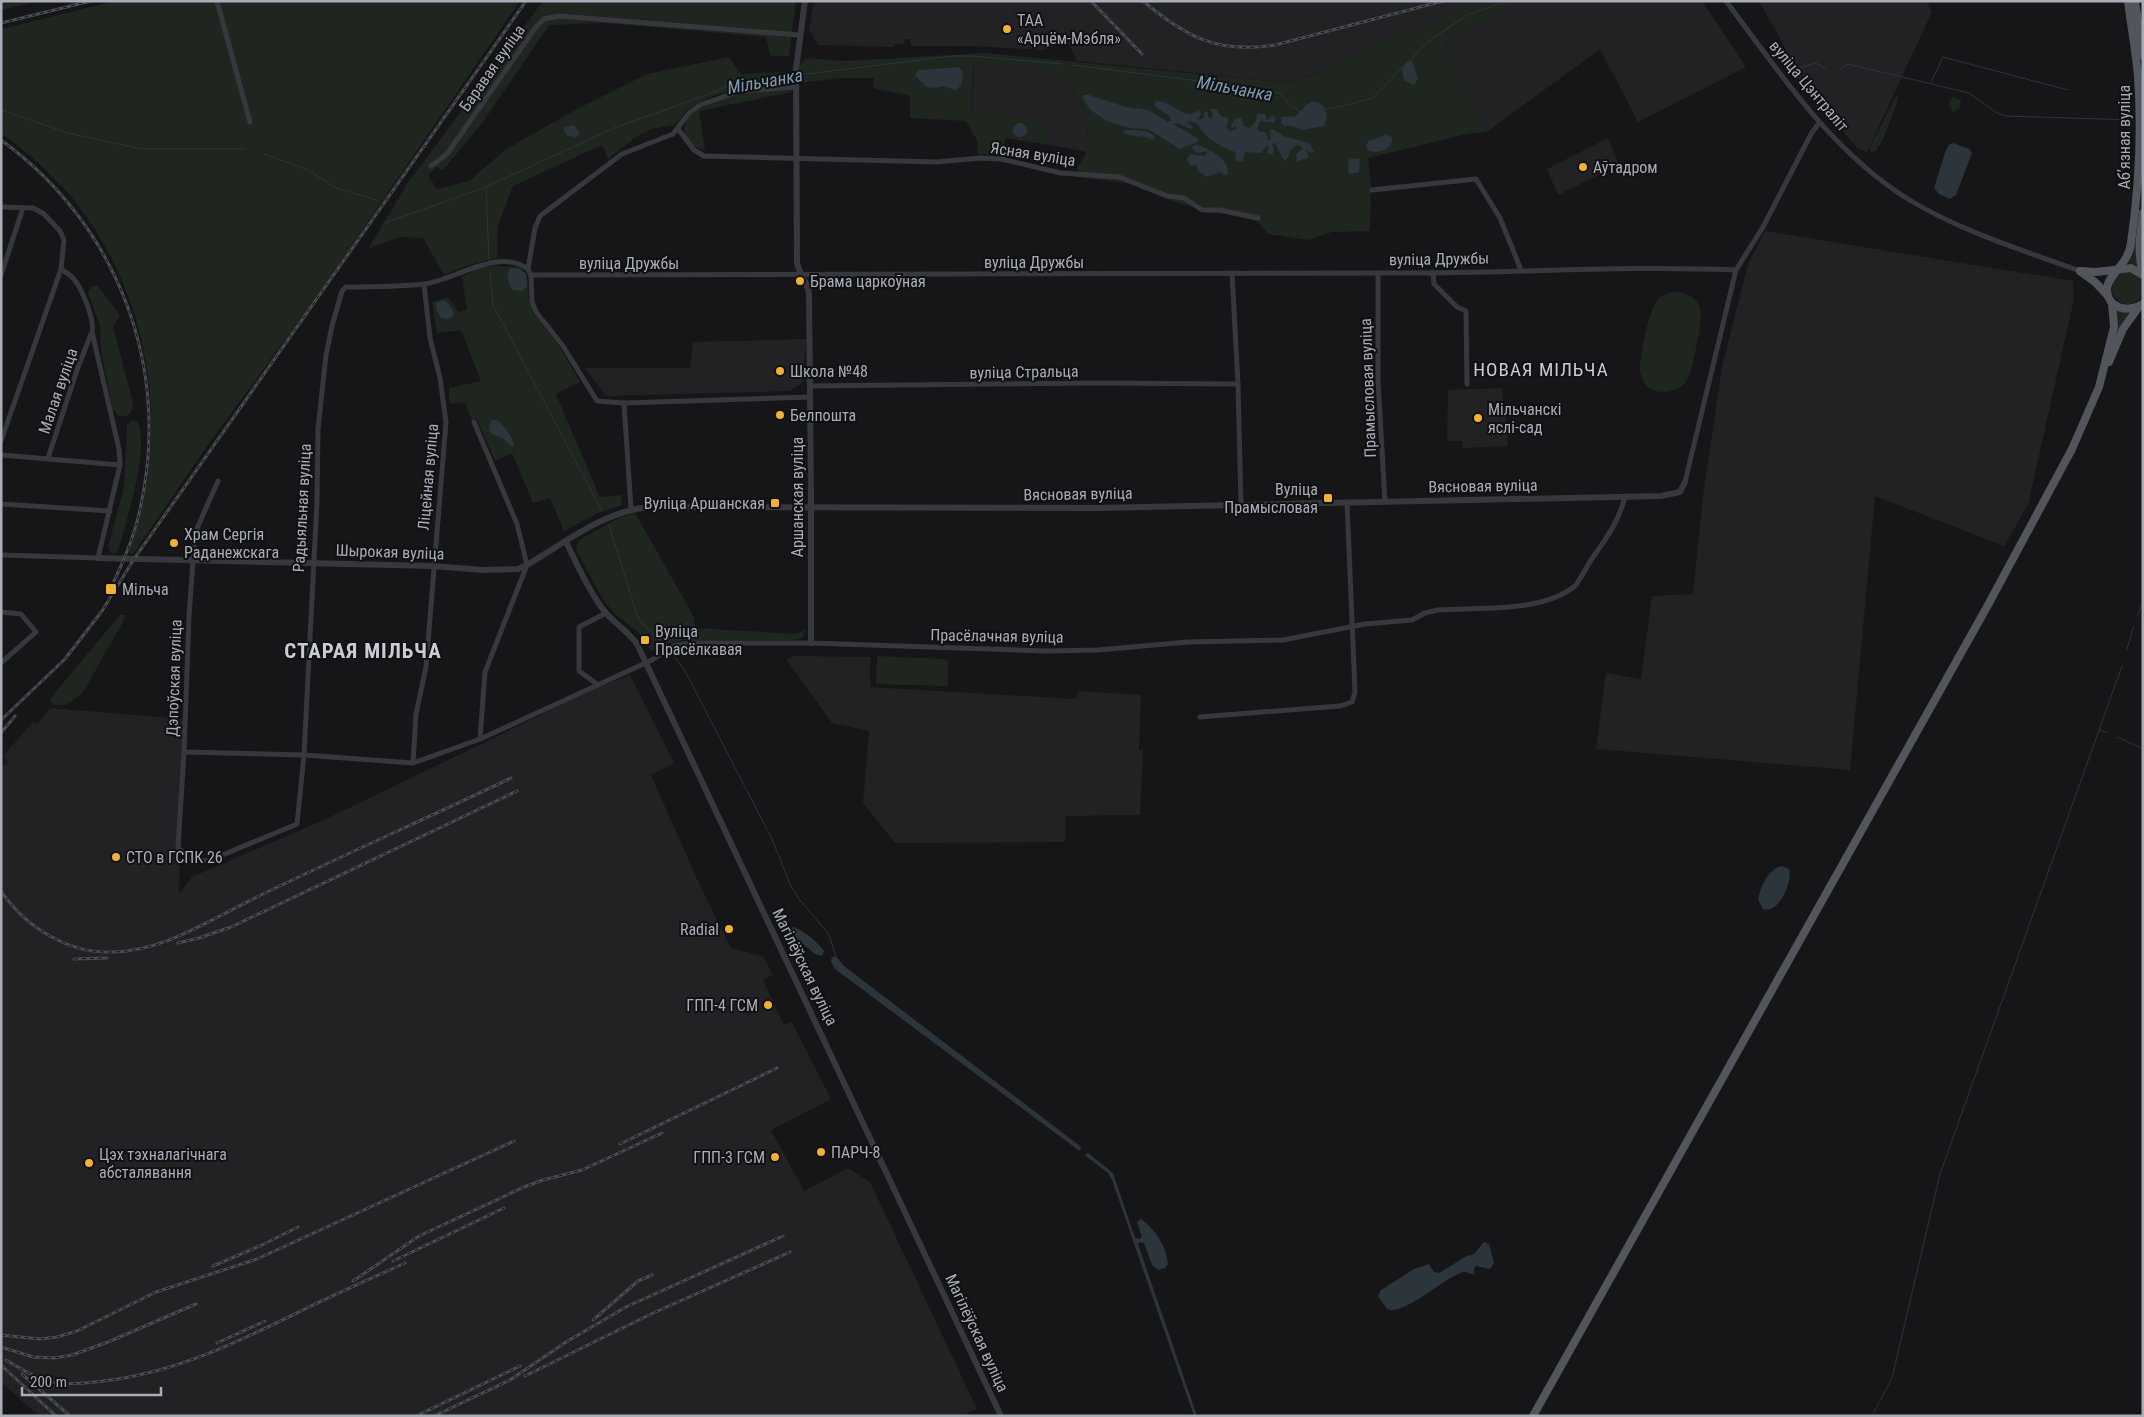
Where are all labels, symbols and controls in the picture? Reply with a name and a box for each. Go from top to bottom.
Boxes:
place label: ТАА «Арцём-Мэбля» [1017,11,1121,48]
street label: Баравая вуліца [455,21,529,115]
marker: ТАА «Арцём-Мэбля» [1001,23,1013,35]
street label: вуліца Цэнтраліт [1765,37,1853,135]
water label: Мільчанка [725,64,805,98]
water label: Мільчанка [1195,71,1275,105]
street label: Абʼязная вуліца [2115,85,2134,189]
street label: Ясная вуліца [989,138,1077,170]
place label: Аўтадром [1593,158,1658,177]
marker: Аўтадром [1577,161,1589,173]
street label: вуліца Дружбы [1389,249,1489,269]
street label: вуліца Дружбы [984,253,1084,272]
street label: вуліца Дружбы [579,254,679,273]
place label: Брама царкоўная [810,272,926,291]
marker: Брама царкоўная [794,275,806,287]
street label: Прамысловая вуліца [1356,318,1380,458]
street label: Малая вуліца [35,346,81,436]
district label: НОВАЯ МІЛЬЧА [1473,358,1609,381]
place label: Школа №48 [790,362,868,381]
street label: вуліца Стральца [969,362,1079,382]
marker: Школа №48 [774,365,786,377]
place label: Мільчанскі яслі-сад [1488,400,1562,437]
place label: Белпошта [790,406,856,425]
marker: Белпошта [774,409,786,421]
marker: Мільчанскі яслі-сад [1472,412,1484,424]
street label: Ліцейная вуліца [414,423,442,531]
street label: Аршанская вуліца [788,437,807,557]
street label: Радыяльная вуліца [289,443,315,573]
street label: Вясновая вуліца [1428,476,1538,496]
place label: Вуліца Прамысловая [1224,480,1318,517]
street label: Вясновая вуліца [1023,484,1133,504]
marker: Вуліца Прамысловая [1322,492,1334,504]
place label: Вуліца Аршанская [644,494,765,513]
marker: Вуліца Аршанская [769,497,781,509]
place label: Храм Сергія Раданежскага [184,525,279,562]
marker: Храм Сергія Раданежскага [168,537,180,549]
street label: Шырокая вуліца [335,541,445,563]
place label: Мільча [122,580,169,599]
marker: Мільча [104,582,118,596]
street label: Дэпоўская вуліца [162,619,186,737]
place label: Вуліца Прасёлкавая [655,622,742,659]
street label: Прасёлачная вуліца [930,625,1064,647]
marker: Вуліца Прасёлкавая [639,634,651,646]
district label: СТАРАЯ МІЛЬЧА [284,639,442,663]
place label: СТО в ГСПК 26 [126,848,223,867]
marker: СТО в ГСПК 26 [110,851,122,863]
street label: Магілёўская вуліца [768,905,842,1029]
place label: Radial [680,920,719,939]
marker: Radial [723,923,735,935]
place label: ГПП-4 ГСМ [686,996,758,1015]
marker: ГПП-4 ГСМ [762,999,774,1011]
place label: ПАРЧ-8 [831,1143,881,1162]
place label: Цэх тэхналагічнага абсталявання [99,1145,227,1182]
marker: ПАРЧ-8 [815,1146,827,1158]
place label: ГПП-3 ГСМ [693,1148,765,1167]
marker: ГПП-3 ГСМ [769,1151,781,1163]
marker: Цэх тэхналагічнага абсталявання [83,1157,95,1169]
street label: Магілёўская вуліца [941,1271,1013,1395]
scale bar [22,1364,161,1396]
text: 200 m [30,1373,67,1391]

